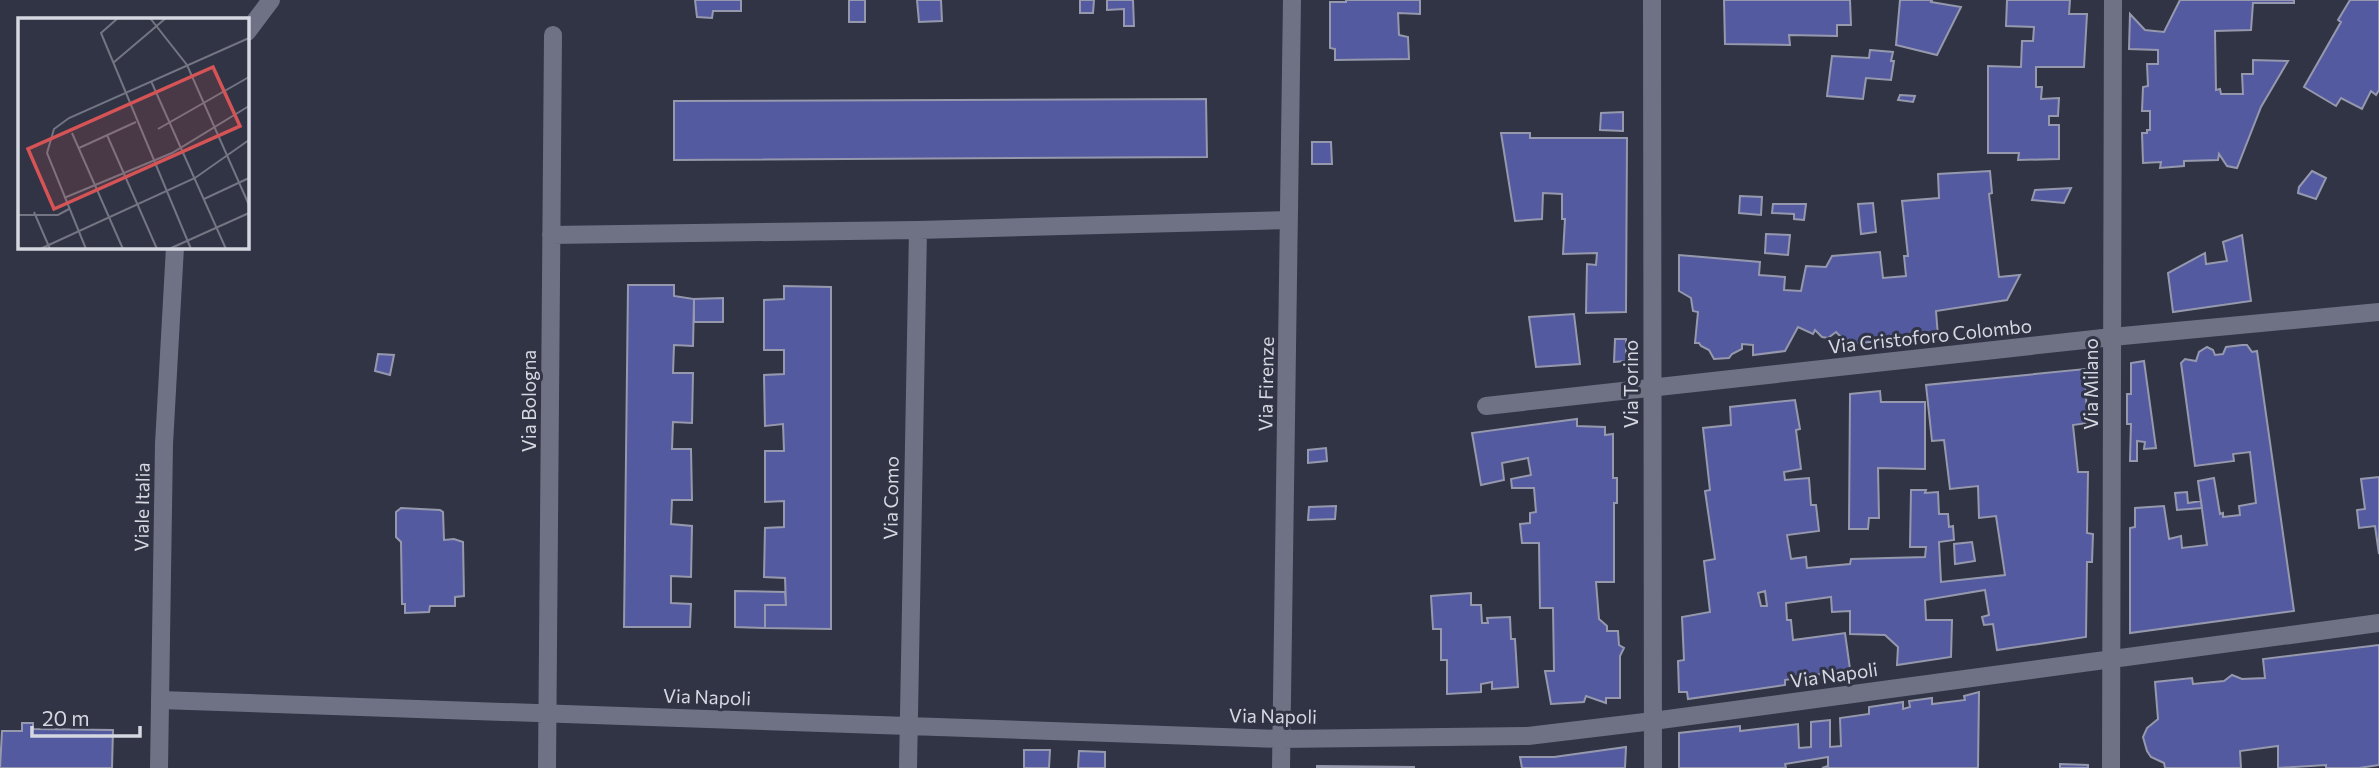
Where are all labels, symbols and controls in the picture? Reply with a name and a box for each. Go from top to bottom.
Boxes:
inset map [18,18,248,248]
street label: Via Cristoforo Colombo [1827,313,2033,358]
street label: Via Firenze [1253,336,1278,432]
street label: Via Milano [2079,338,2102,430]
street label: Via Torino [1619,340,1642,428]
street label: Via Bologna [517,350,540,452]
street label: Via Como [878,456,903,540]
street label: Viale Italia [129,462,154,552]
street label: Via Napoli [1789,657,1879,692]
street label: Via Napoli [663,683,751,710]
scale bar [32,694,140,738]
street label: Via Napoli [1229,703,1317,728]
text: 20 m [42,705,90,730]

